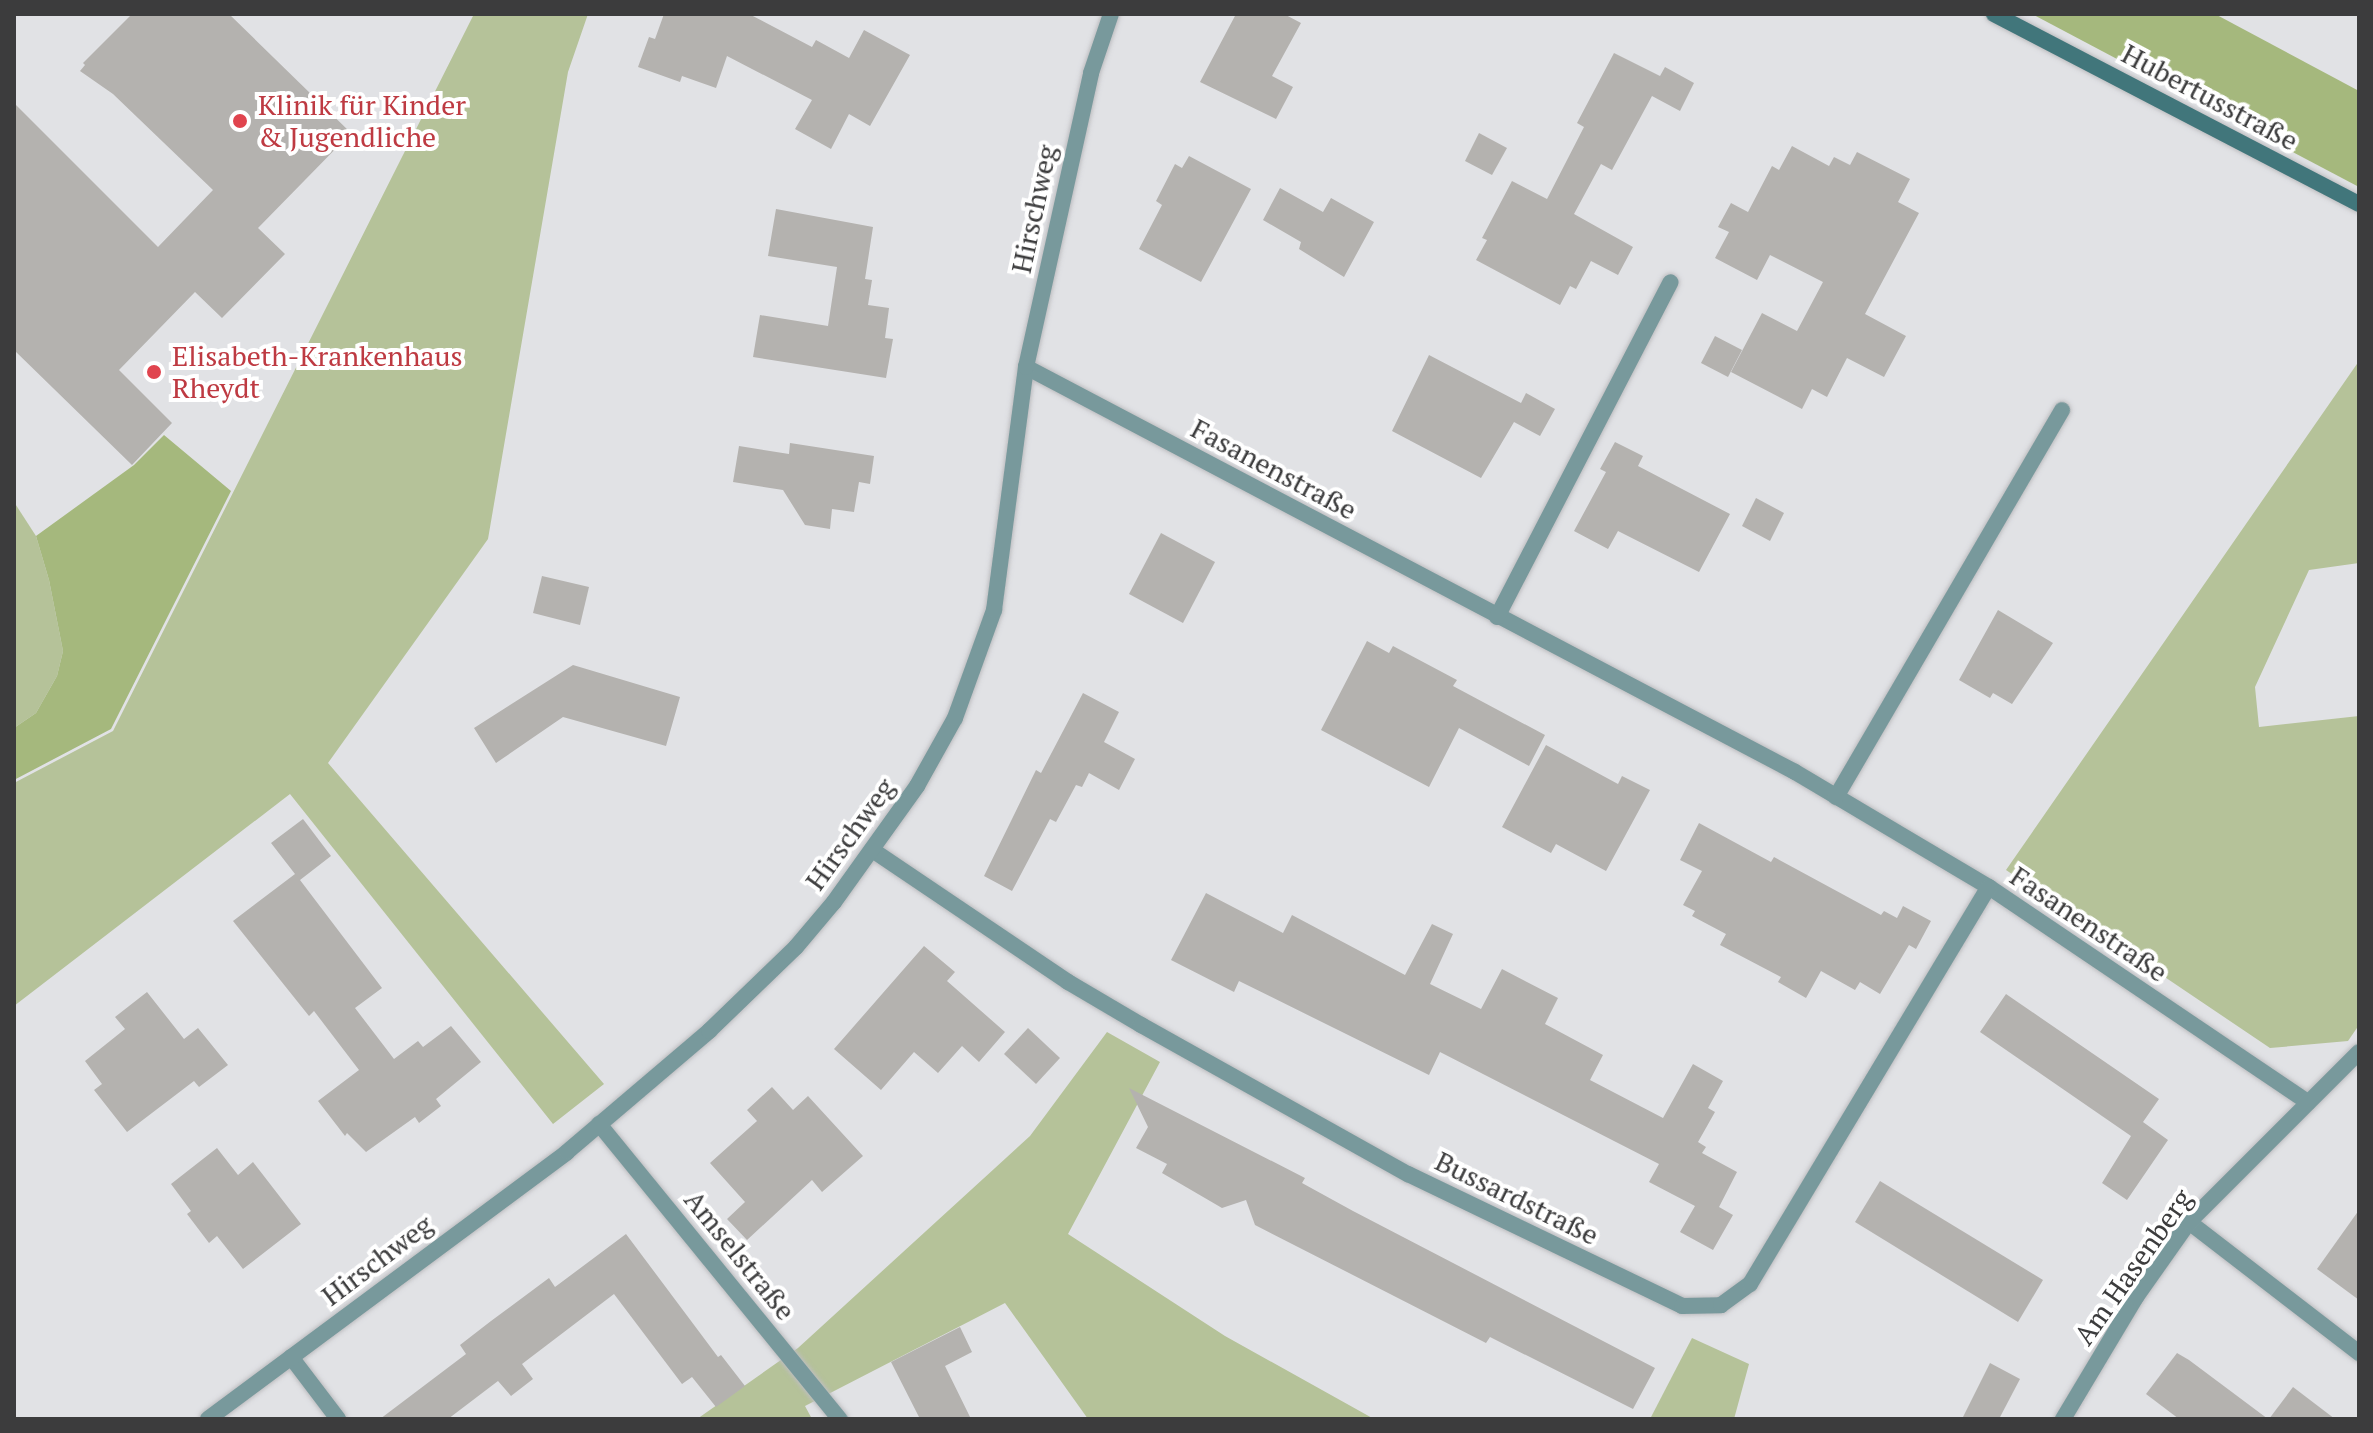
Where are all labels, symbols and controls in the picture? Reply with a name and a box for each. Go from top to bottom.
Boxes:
street label: Hubertusstraße [2116,37,2304,157]
place label: Klinik für Kinder & Jugendliche [258,88,466,154]
marker: Klinik für Kinder & Jugendliche [229,110,251,132]
street label: Hirschweg [1004,142,1064,276]
place label: Elisabeth-Krankenhaus Rheydt [172,339,463,405]
marker: Elisabeth-Krankenhaus Rheydt [143,361,165,383]
street label: Fasanenstraße [1186,411,1362,527]
street label: Hirschweg [798,772,902,896]
street label: Fasanenstraße [2004,859,2174,989]
street label: Bussardstraße [1430,1144,1604,1252]
street label: Amselstraße [677,1183,803,1327]
street label: Am Hasenberg [2067,1183,2199,1351]
street label: Hirschweg [315,1207,439,1313]

